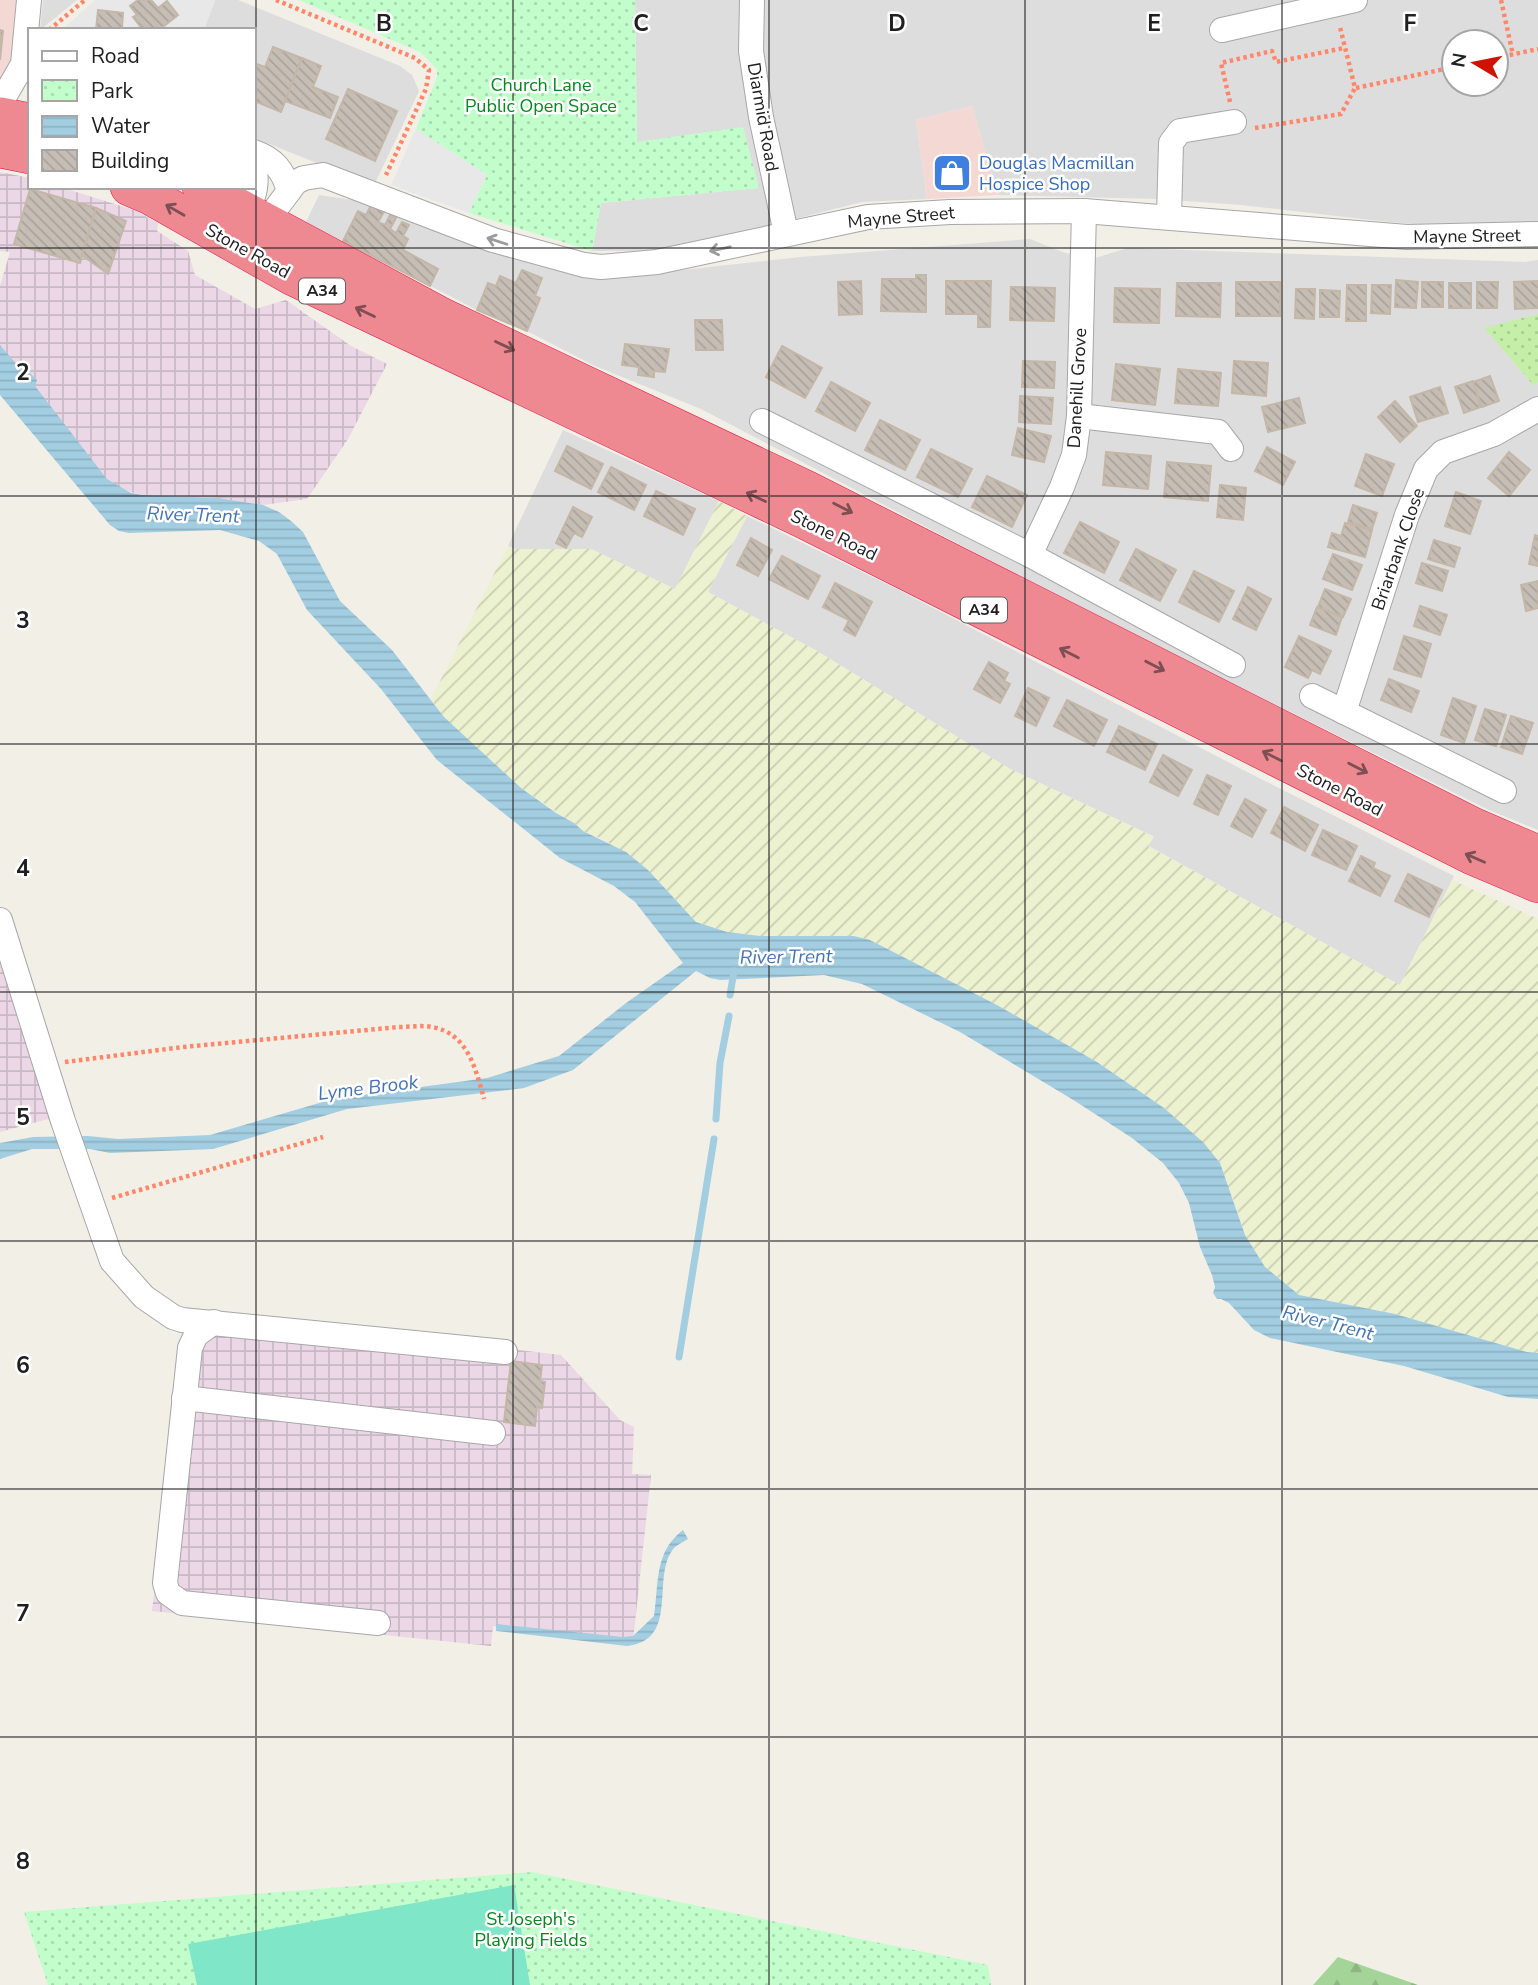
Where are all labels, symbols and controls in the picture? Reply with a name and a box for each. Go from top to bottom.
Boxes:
text: B [376,8,392,39]
text: C [633,8,649,39]
text: D [888,8,906,39]
text: E [1147,8,1161,39]
text: F [1404,8,1417,39]
legend [28,28,256,189]
north arrow [1440,28,1510,98]
text: Road [91,42,140,70]
text: N [1445,51,1473,69]
street label: Diarmid Road [742,61,784,173]
park label: Church Lane Public Open Space [465,73,617,118]
text: Park [91,77,133,105]
text: Water [91,112,150,140]
text: Building [91,147,169,175]
place label: Douglas Macmillan Hospice Shop [979,151,1134,196]
shop icon: Douglas Macmillan Hospice Shop [931,152,973,194]
street label: Mayne Street [846,200,956,234]
one-way arrow [165,203,185,217]
street label: Stone Road [201,218,295,284]
street label: Mayne Street [1413,223,1522,249]
one-way arrow [487,233,509,246]
one-way arrow [709,242,732,256]
road number: A34 [299,278,345,304]
one-way arrow [355,305,376,318]
street label: Danehill Grove [1062,327,1092,449]
one-way arrow [494,340,515,353]
text: 2 [16,357,30,388]
street label: Briarbank Close [1366,484,1430,614]
one-way arrow [746,489,767,503]
water label: River Trent [146,500,241,530]
one-way arrow [832,501,853,515]
street label: Stone Road [787,504,881,566]
road number: A34 [961,597,1007,622]
text: 3 [16,605,30,636]
one-way arrow [1059,646,1080,660]
one-way arrow [1144,659,1165,673]
one-way arrow [1262,748,1283,762]
street label: Stone Road [1293,758,1387,822]
one-way arrow [1347,762,1368,776]
one-way arrow [1465,850,1486,864]
text: 4 [16,853,30,884]
water label: River Trent [739,943,834,971]
water label: Lyme Brook [316,1069,420,1107]
text: 5 [16,1102,30,1133]
water label: River Trent [1280,1299,1377,1347]
text: 6 [16,1350,30,1381]
text: 7 [16,1598,30,1629]
text: 8 [16,1846,30,1877]
park label: St Joseph's Playing Fields [474,1907,588,1952]

